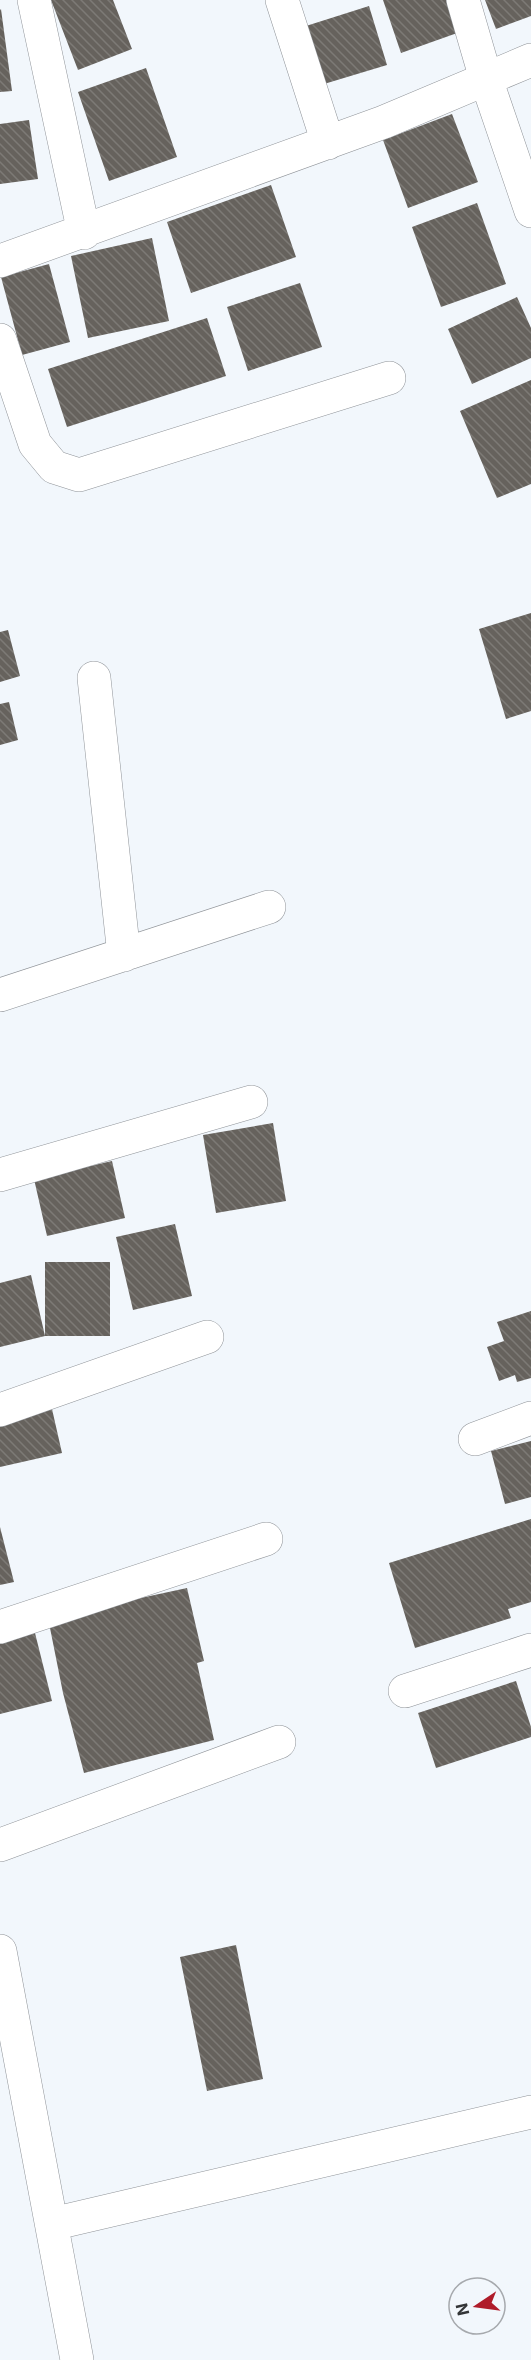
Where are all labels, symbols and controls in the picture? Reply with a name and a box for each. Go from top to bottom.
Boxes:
north arrow [447,2276,507,2336]
text: N [451,2301,474,2318]

